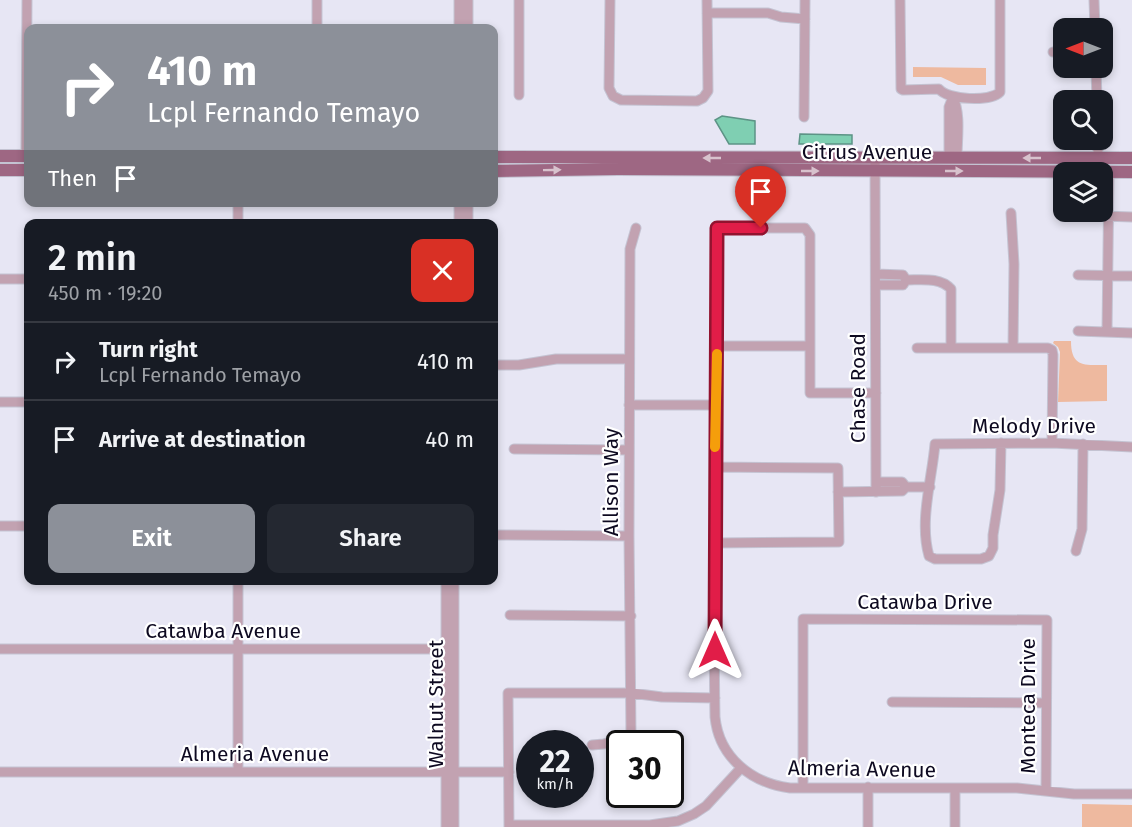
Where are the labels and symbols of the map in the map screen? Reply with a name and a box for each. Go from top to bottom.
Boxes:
north arrow [1053,18,1113,78]
street label: Citrus Avenue [802,139,932,165]
one-way arrow [702,153,721,163]
one-way arrow [1022,153,1041,163]
one-way arrow [542,165,561,175]
pin [735,166,786,228]
one-way arrow [800,166,819,176]
one-way arrow [944,166,963,176]
street label: Chase Road [845,333,871,443]
street label: Melody Drive [972,413,1096,439]
street label: Allison Way [598,427,624,536]
street label: Catawba Drive [857,589,993,615]
street label: Catawba Avenue [145,618,301,644]
position arrow [683,618,747,682]
street label: Monteca Drive [1015,638,1041,774]
street label: Walnut Street [423,639,449,768]
speed limit sign: 30 [606,730,684,808]
street label: Almeria Avenue [181,741,329,767]
street label: Almeria Avenue [788,755,936,783]

